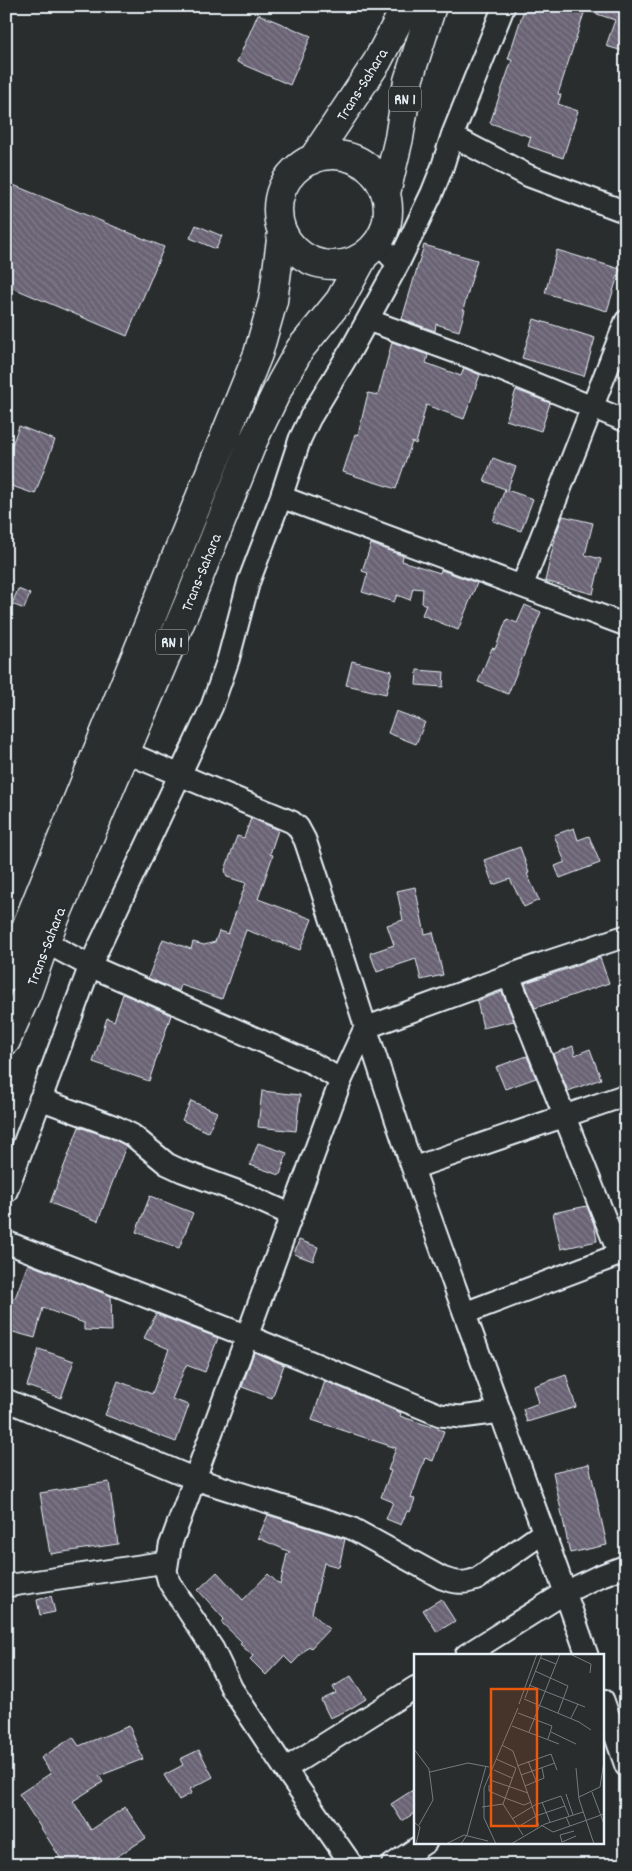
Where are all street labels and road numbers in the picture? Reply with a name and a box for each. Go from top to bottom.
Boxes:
street label: Trans-Sahara [332,44,395,126]
road number: RN 1 [389,86,421,112]
street label: Trans-Sahara [176,530,229,615]
road number: RN 1 [156,630,188,654]
street label: Trans-Sahara [22,904,73,989]

